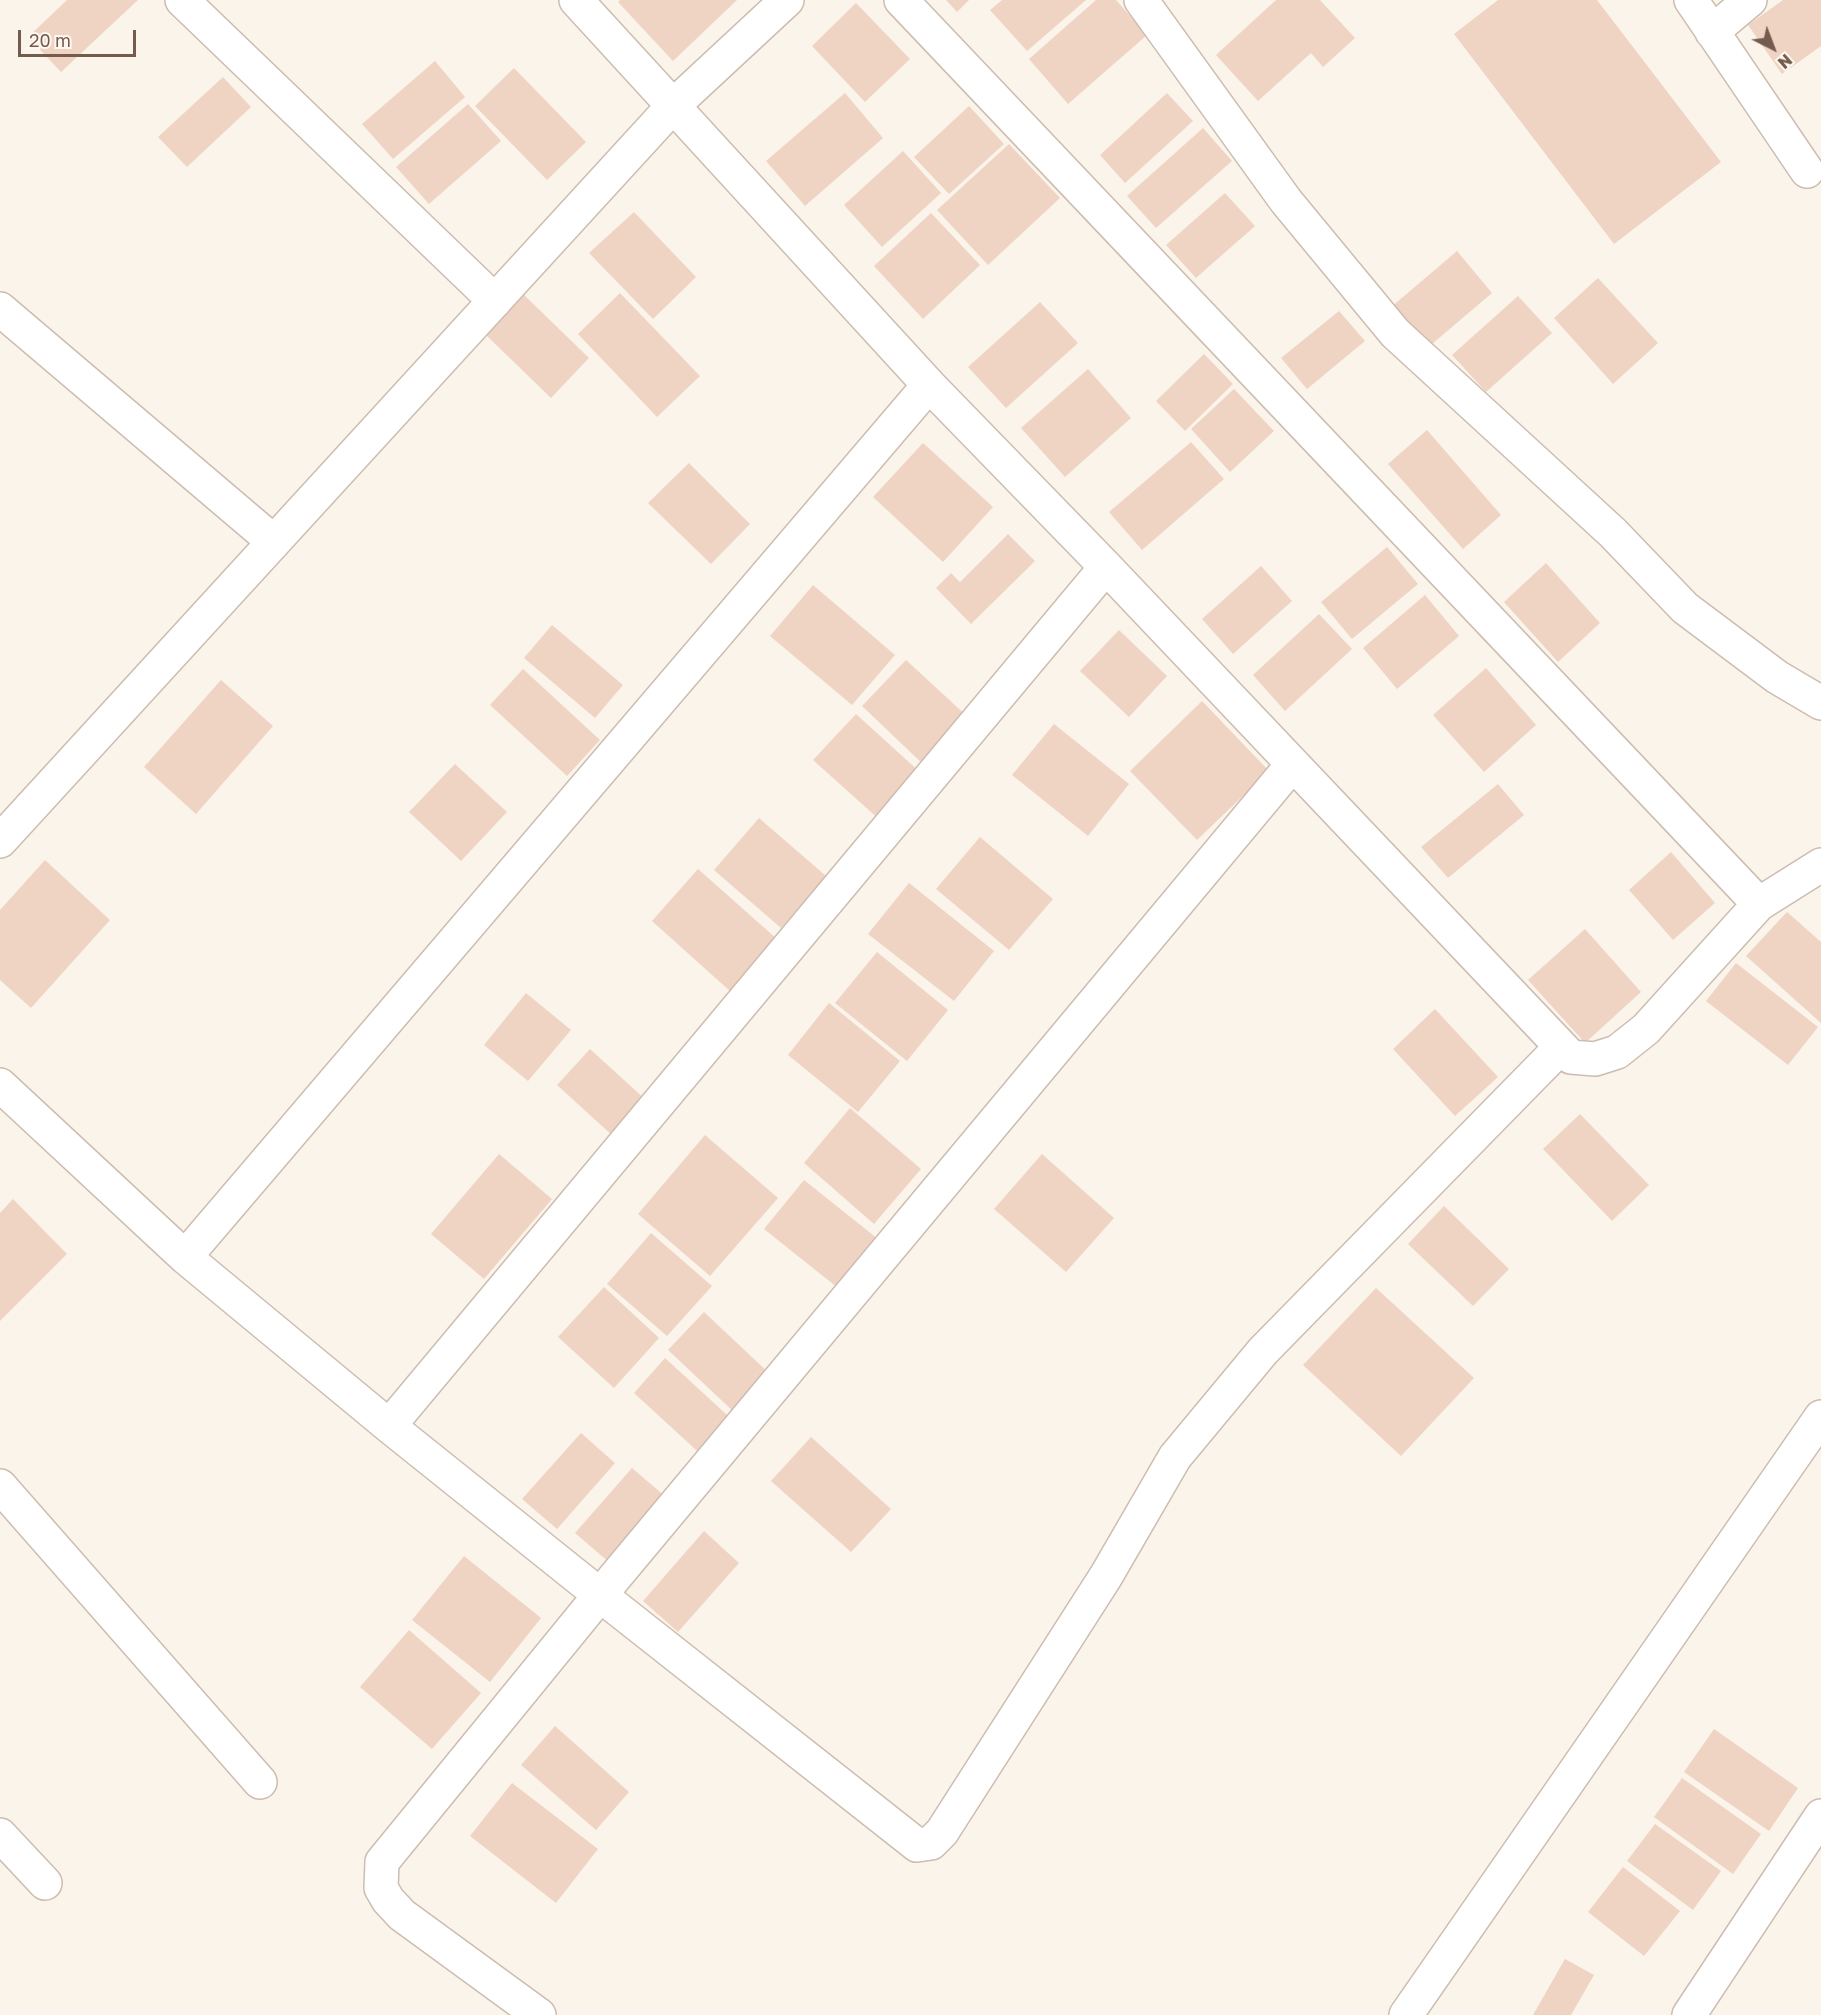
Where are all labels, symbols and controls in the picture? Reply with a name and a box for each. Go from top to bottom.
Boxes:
scale bar [21,18,140,56]
north arrow [1743,18,1803,78]
text: 20 m [29,29,71,51]
text: N [1774,50,1796,73]

